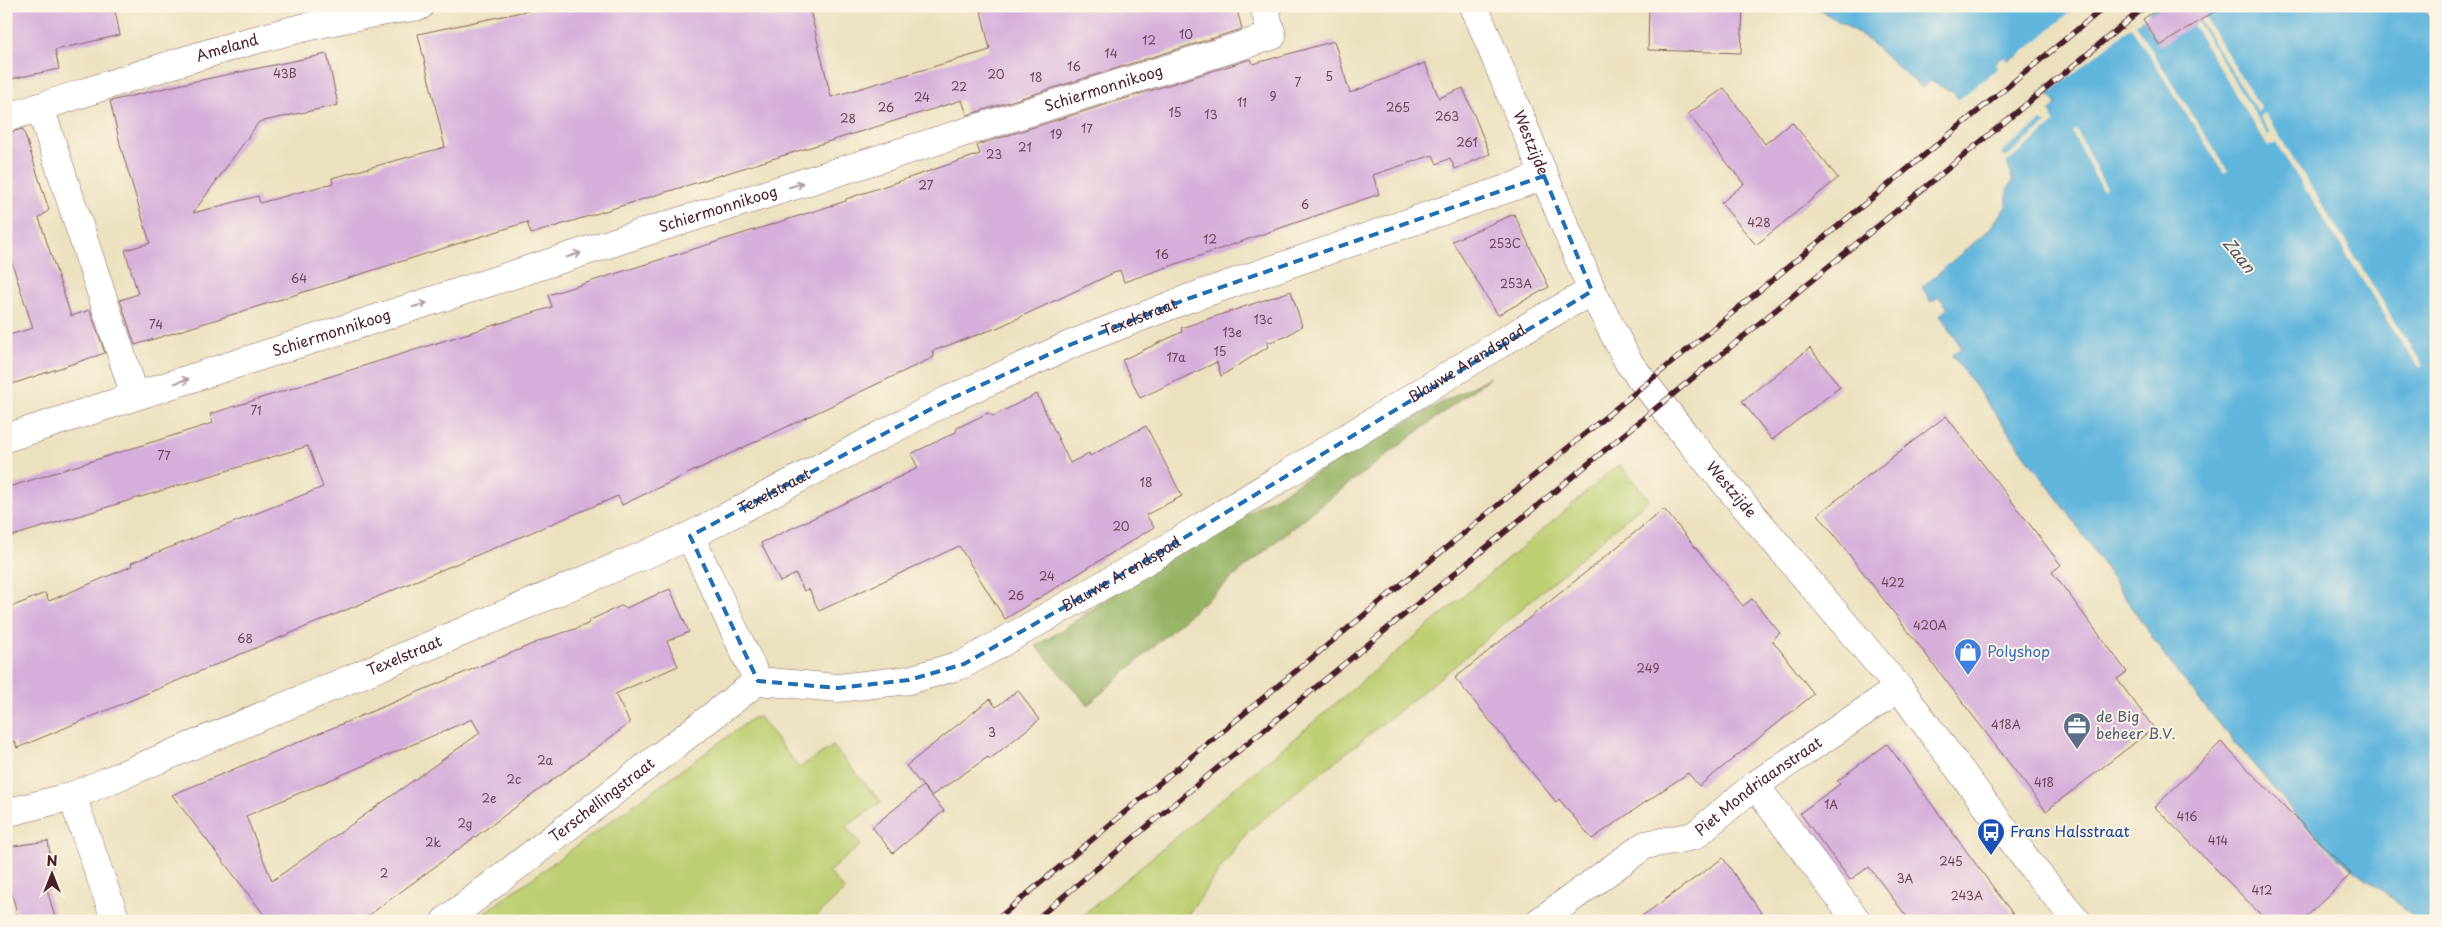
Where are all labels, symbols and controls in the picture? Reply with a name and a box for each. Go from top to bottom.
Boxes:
house number: 10 [1179,25,1193,43]
street label: Ameland [193,27,260,66]
house number: 12 [1142,31,1156,49]
house number: 14 [1104,44,1118,62]
house number: 16 [1067,57,1081,75]
street label: Schiermonnikoog [1041,58,1166,117]
house number: 43B [273,64,297,82]
house number: 20 [987,65,1005,83]
house number: 5 [1325,67,1333,85]
house number: 18 [1030,68,1042,86]
house number: 7 [1295,73,1302,91]
house number: 22 [951,77,967,95]
house number: 9 [1269,87,1277,105]
house number: 24 [914,88,930,106]
house number: 11 [1237,93,1247,111]
house number: 26 [878,98,894,116]
house number: 265 [1386,98,1410,116]
house number: 15 [1168,103,1182,121]
house number: 13 [1204,105,1218,123]
street label: Westzijde [1508,106,1556,178]
house number: 263 [1435,107,1459,125]
house number: 28 [840,109,856,127]
house number: 17 [1081,119,1093,137]
house number: 19 [1050,125,1062,143]
house number: 261 [1456,133,1478,151]
house number: 21 [1018,138,1032,156]
house number: 23 [986,145,1002,163]
house number: 27 [919,176,934,194]
street label: Schiermonnikoog [656,179,780,237]
one-way arrow [788,179,804,189]
house number: 6 [1301,195,1309,213]
house number: 428 [1747,213,1771,231]
house number: 12 [1203,230,1217,248]
water label: Zaan [2218,231,2262,278]
house number: 253C [1489,234,1521,252]
house number: 16 [1155,245,1169,263]
one-way arrow [566,249,582,259]
house number: 64 [291,269,307,287]
house number: 253A [1500,274,1532,292]
street label: Texelstraat [1098,291,1180,341]
one-way arrow [411,299,427,309]
street label: Schiermonnikoog [269,302,393,362]
house number: 13c [1253,310,1273,328]
house number: 74 [149,315,163,333]
street label: Blauwe Arendspad [1403,318,1530,408]
house number: 13e [1222,323,1242,341]
house number: 15 [1213,342,1227,360]
house number: 17a [1166,348,1186,366]
one-way arrow [173,376,189,386]
house number: 71 [250,401,262,419]
house number: 77 [157,446,171,464]
street label: Westzijde [1701,455,1763,522]
street label: Texelstraat [733,461,814,519]
house number: 18 [1140,473,1152,491]
house number: 20 [1112,517,1130,535]
street label: Blauwe Arendspad [1056,529,1185,617]
house number: 24 [1039,567,1055,585]
house number: 422 [1881,573,1905,591]
house number: 26 [1008,586,1024,604]
house number: 420A [1913,616,1947,634]
house number: 68 [237,629,253,647]
street label: Texelstraat [363,629,445,681]
shop icon: Polyshop [1953,637,1983,676]
place label: Polyshop [1987,639,2050,662]
house number: 249 [1637,659,1659,677]
place label: de Big beheer B.V. [2096,704,2176,744]
office icon: de Big beheer B.V. [2062,711,2092,750]
house number: 418A [1991,715,2021,733]
house number: 3 [988,723,996,741]
street label: Piet Mondriaanstraat [1689,730,1826,841]
house number: 2a [537,751,553,769]
street label: Terschellingstraat [544,751,659,847]
house number: 2c [507,770,521,788]
house number: 418 [2034,773,2054,791]
house number: 2e [482,789,496,807]
house number: 1A [1824,795,1838,813]
house number: 416 [2176,807,2198,825]
house number: 2g [458,814,472,832]
bus stop icon: Frans Halsstraat [1976,817,2006,856]
place label: Frans Halsstraat [2010,819,2130,842]
house number: 414 [2208,831,2228,849]
house number: 2k [425,833,441,851]
north arrow [28,850,78,900]
text: N [46,850,58,871]
house number: 245 [1939,852,1963,870]
house number: 2 [380,864,388,882]
house number: 3A [1897,869,1914,887]
house number: 412 [2251,881,2273,899]
house number: 243A [1951,886,1983,904]

